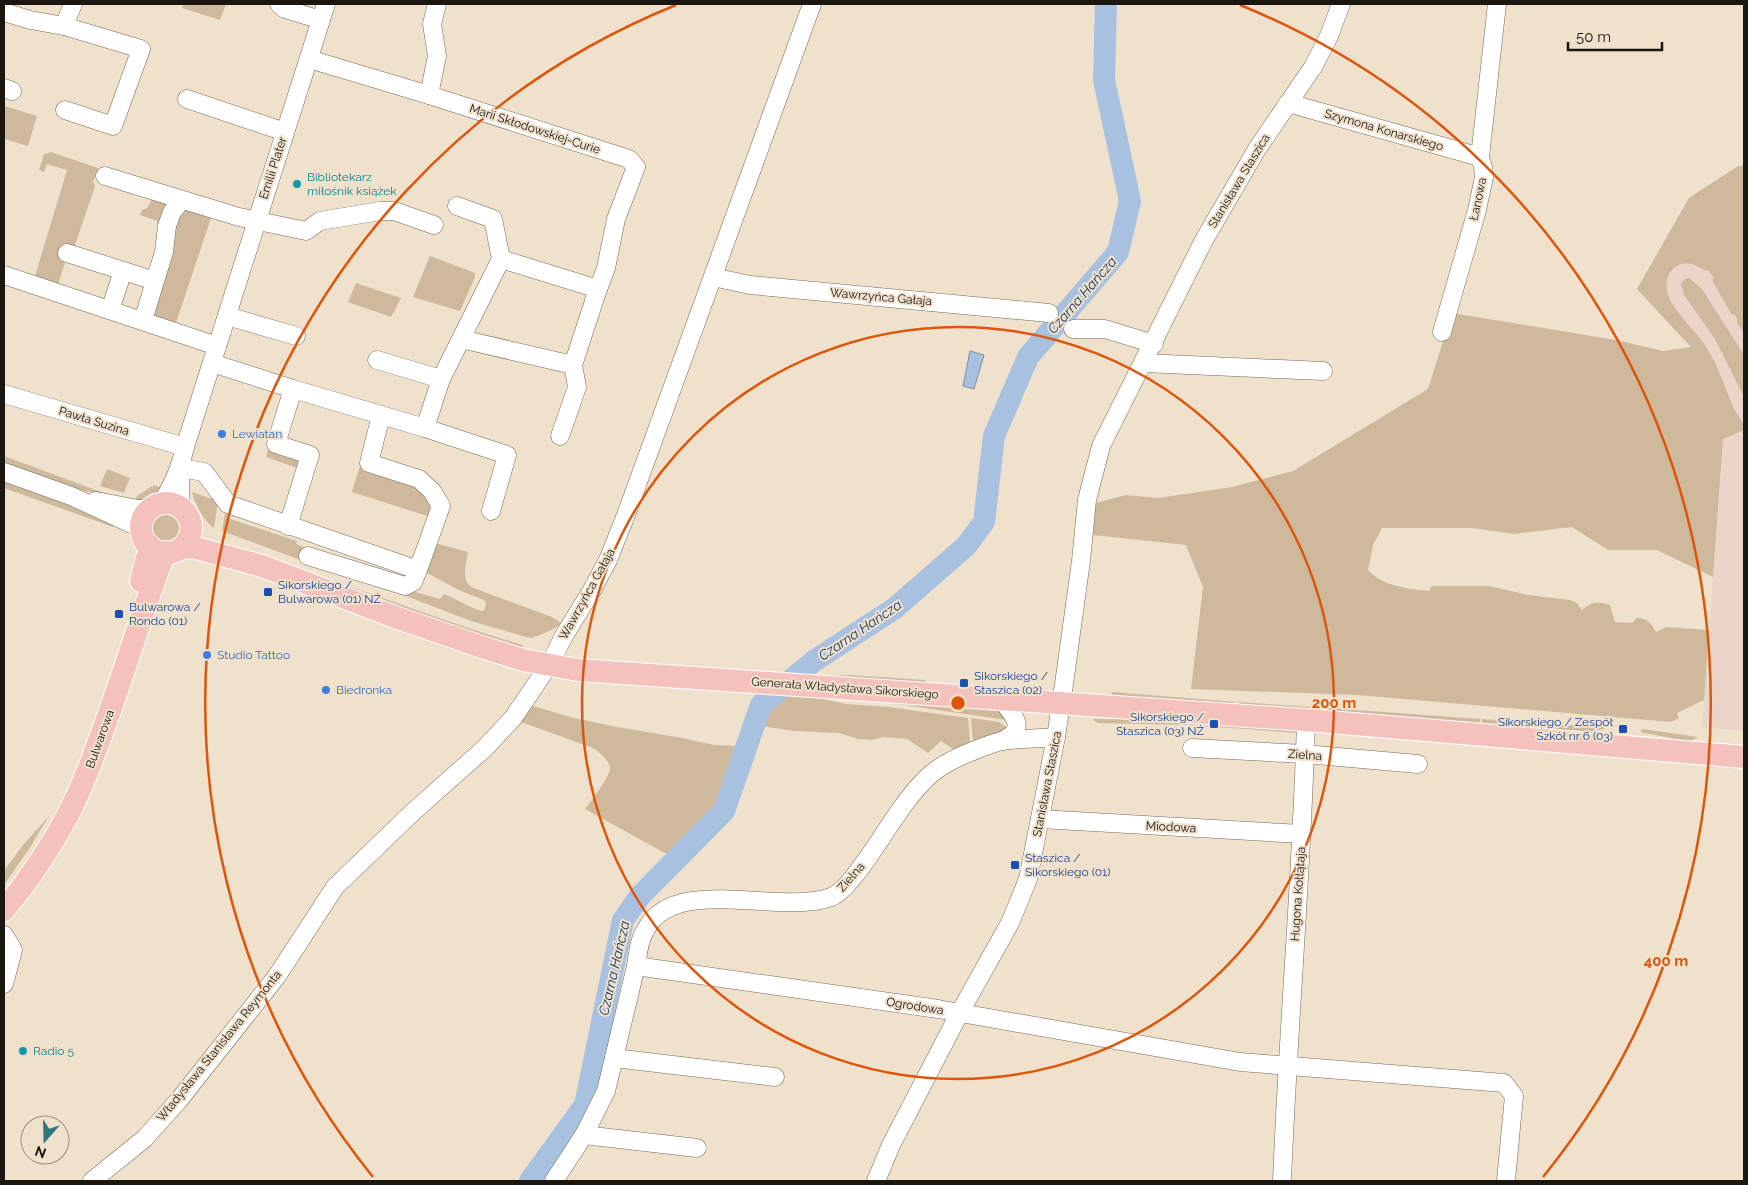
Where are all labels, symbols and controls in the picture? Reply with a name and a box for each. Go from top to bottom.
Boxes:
scale bar [1568,20,1662,52]
text: 50 m [1576,28,1611,46]
street label: Marii Skłodowskiej-Curie [468,101,602,157]
street label: Szymona Konarskiego [1323,106,1445,154]
street label: Stanisława Staszica [1205,131,1273,231]
street label: Emilii Plater [256,134,290,201]
place label: Bibliotekarz miłośnik książek [307,170,397,198]
street label: Łanowa [1467,176,1489,222]
marker: Bibliotekarz miłośnik książek [291,178,303,190]
water label: Czarna Hańcza [1044,253,1120,337]
street label: Wawrzyńca Gałaja [829,286,933,308]
street label: Pawła Suzina [57,404,131,438]
place label: Lewiatan [232,427,282,441]
marker: Lewiatan [216,428,228,440]
street label: Wawrzyńca Gałaja [556,546,618,642]
place label: Sikorskiego / Bulwarowa (01) NŻ [278,578,381,606]
marker: Sikorskiego / Bulwarowa (01) NŻ [262,586,274,598]
water label: Czarna Hańcza [815,596,905,664]
place label: Bulwarowa / Rondo (01) [129,600,201,628]
marker: Bulwarowa / Rondo (01) [113,608,125,620]
place label: Studio Tattoo [217,648,290,662]
marker: Studio Tattoo [201,649,213,661]
place label: Sikorskiego / Staszica (02) [974,669,1048,697]
street label: Generała Władysława Sikorskiego [751,674,939,702]
marker: Sikorskiego / Staszica (02) [958,677,970,689]
place label: Biedronka [336,683,392,697]
marker: Biedronka [320,684,332,696]
centre of rings [949,694,967,712]
text: 200 m [1312,694,1356,712]
street label: Bulwarowa [83,708,117,770]
place label: Sikorskiego / Staszica (03) NŻ [1116,710,1204,738]
place label: Sikorskiego / Zespół Szkół nr 6 (03) [1498,715,1613,743]
marker: Sikorskiego / Staszica (03) NŻ [1208,718,1220,730]
marker: Sikorskiego / Zespół Szkół nr 6 (03) [1617,723,1629,735]
street label: Stanisława Staszica [1030,730,1064,838]
street label: Zielna [1288,747,1322,763]
street label: Miodowa [1145,819,1197,835]
street label: Hugona Kołłątaja [1288,846,1308,942]
place label: Staszica / Sikorskiego (01) [1025,851,1110,879]
marker: Staszica / Sikorskiego (01) [1009,859,1021,871]
street label: Zielna [835,860,867,894]
water label: Czarna Hańcza [595,919,633,1017]
text: 400 m [1644,952,1688,970]
street label: Władysława Stanisława Reymonta [154,968,284,1124]
street label: Ogrodowa [885,995,945,1017]
place label: Radio 5 [33,1044,75,1058]
marker: Radio 5 [17,1045,29,1057]
north arrow [20,1115,70,1165]
text: N [33,1143,48,1162]

